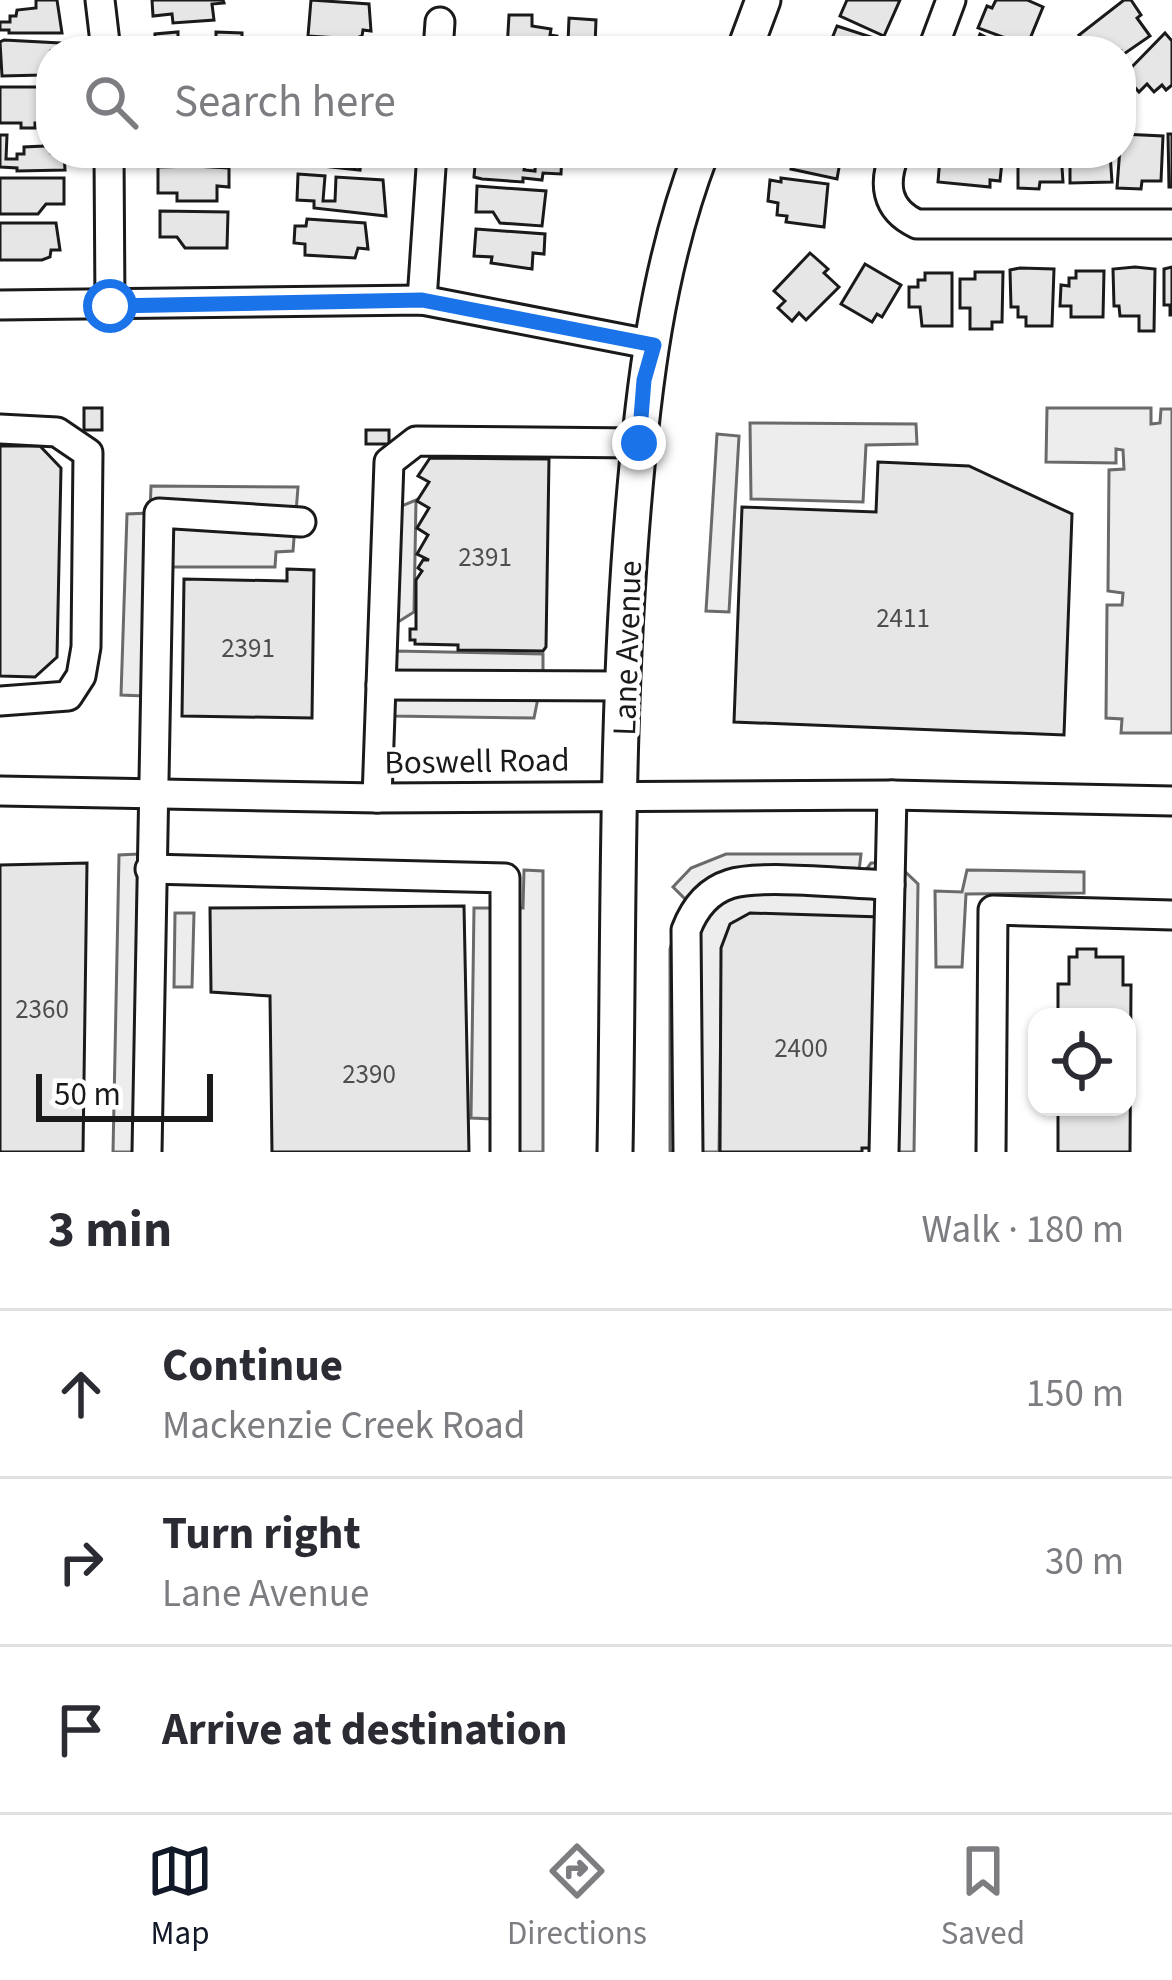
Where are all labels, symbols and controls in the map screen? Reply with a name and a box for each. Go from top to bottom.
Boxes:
search box [36,36,1136,168]
icon: search [78,69,144,135]
text: Search here [174,70,396,134]
route start [83,279,137,333]
route end [612,416,666,470]
house number: 2391 [458,538,512,577]
street label: Lane Avenue [601,560,654,737]
house number: 2411 [876,599,930,638]
house number: 2391 [221,629,275,668]
street label: Boswell Road [384,736,570,787]
house number: 2360 [15,990,69,1029]
map controls [1028,1008,1136,1116]
button: locate [1028,1008,1136,1116]
house number: 2400 [774,1029,828,1068]
house number: 2390 [342,1055,396,1094]
scale bar [36,1068,213,1121]
text: 50 m [54,1071,121,1118]
text: 3 min [48,1194,172,1266]
text: Walk · 180 m [921,1202,1124,1258]
text: Continue [162,1334,343,1398]
icon: ahead [48,1361,114,1427]
text: 150 m [1026,1366,1124,1422]
text: Mackenzie Creek Road [162,1398,525,1454]
text: Turn right [162,1502,361,1566]
icon: right [48,1529,114,1595]
text: 30 m [1045,1534,1124,1590]
text: Lane Avenue [162,1566,369,1622]
icon: arrive [48,1697,114,1763]
text: Arrive at destination [162,1698,567,1762]
tab: Map [147,1838,213,1957]
tab: Directions [507,1838,647,1957]
tab: Saved [941,1838,1025,1957]

